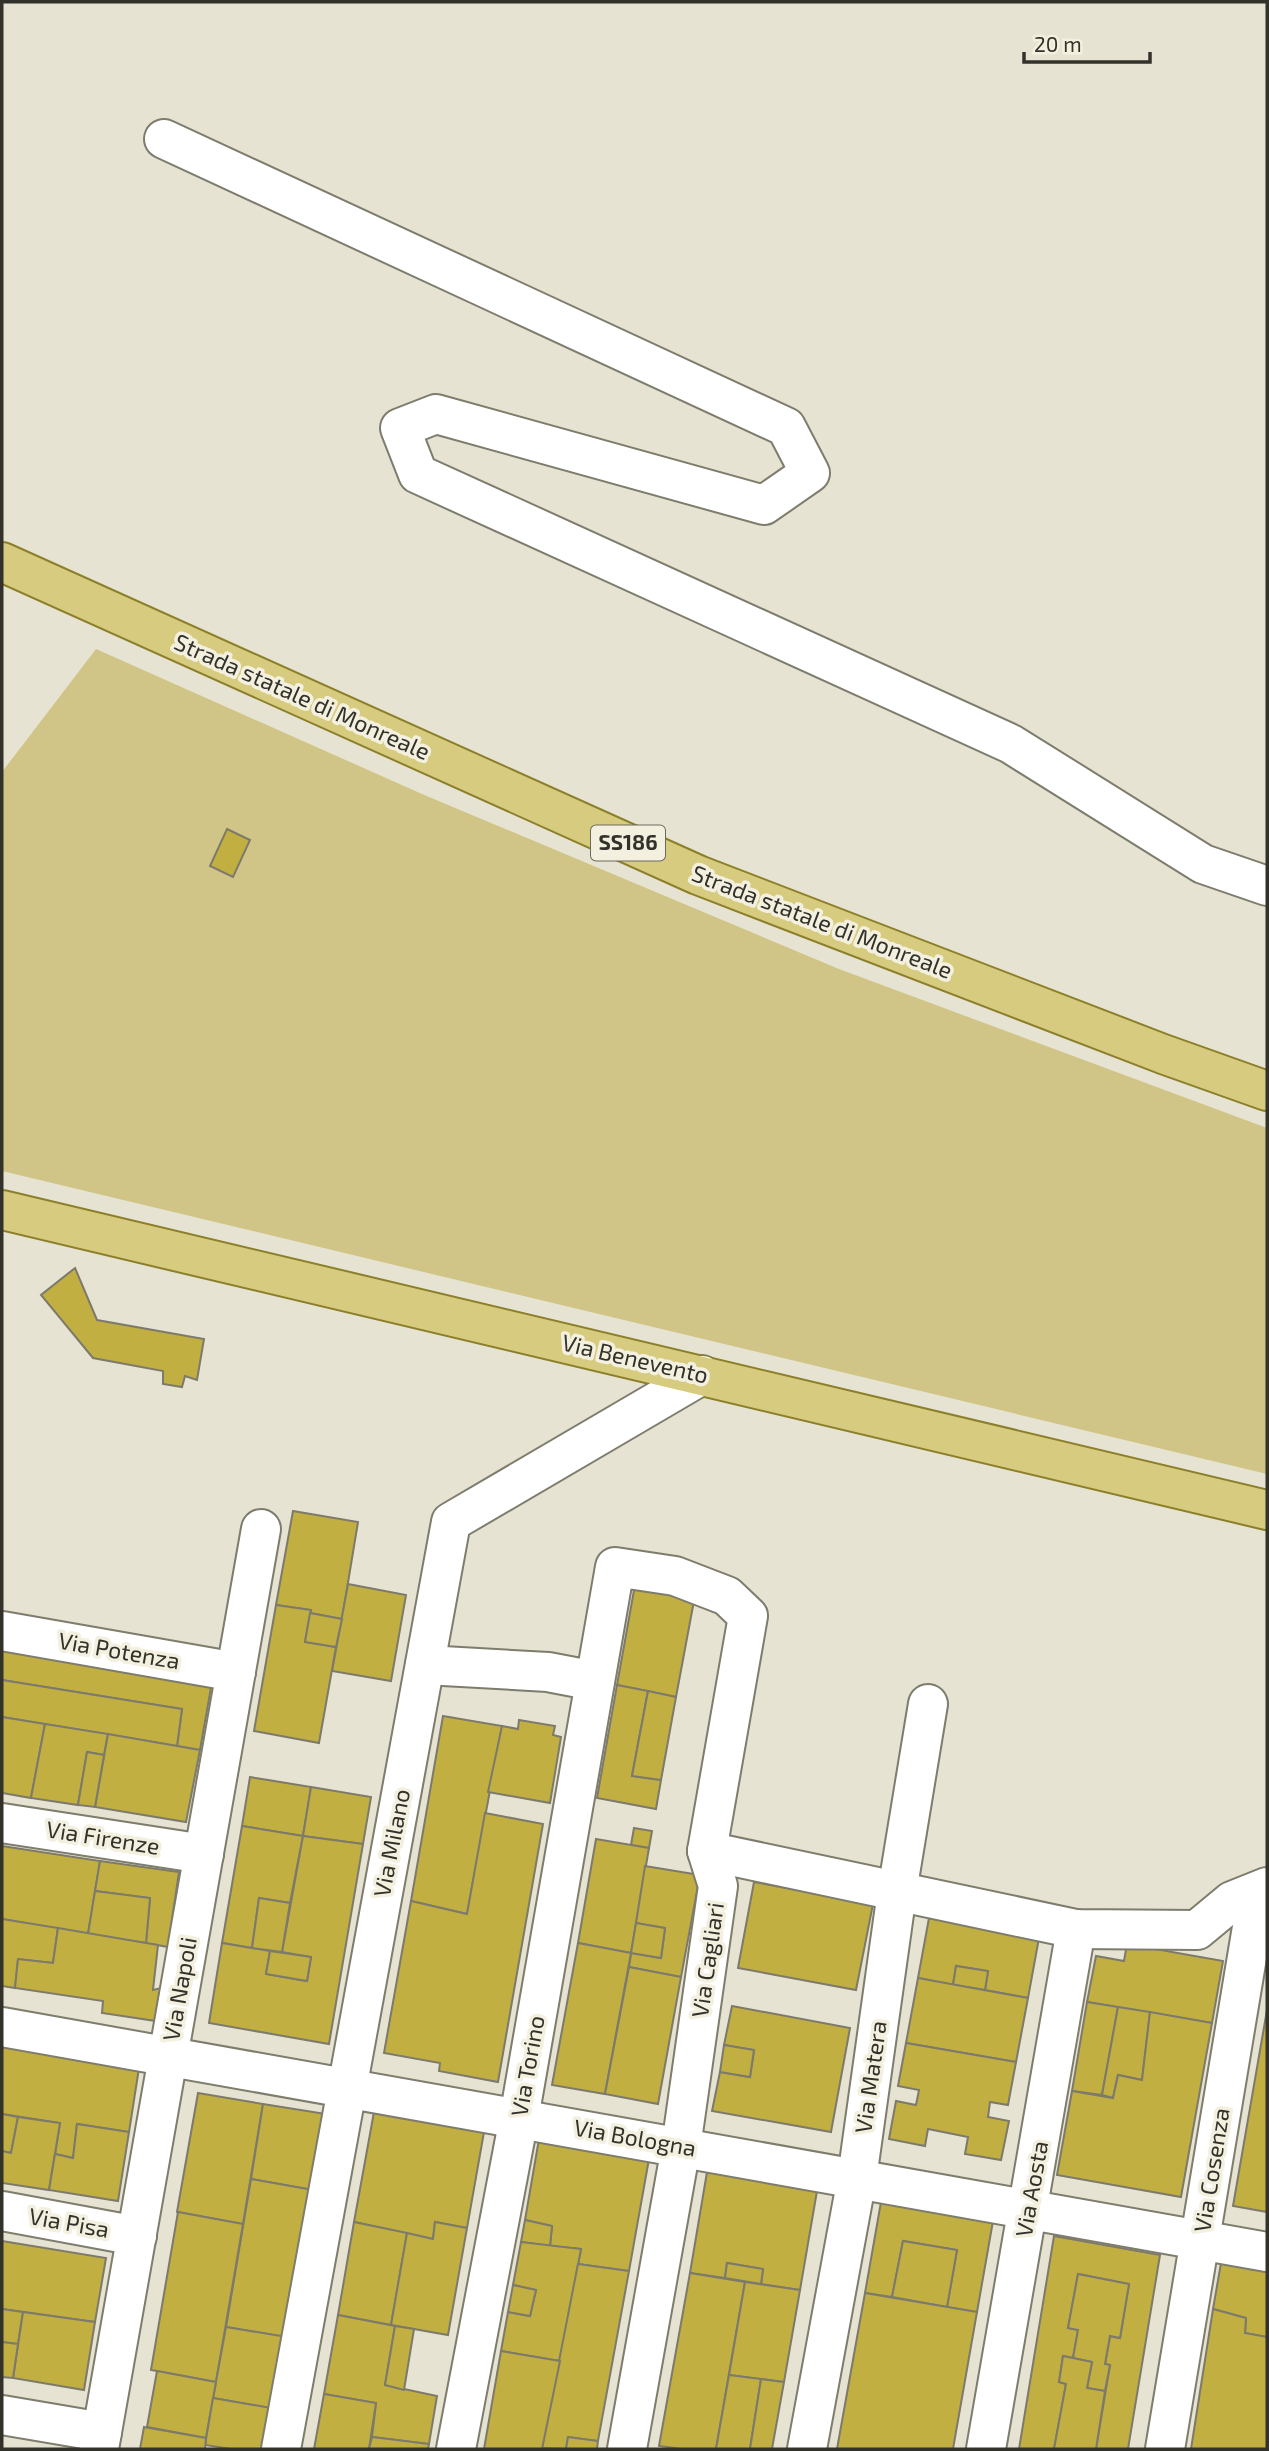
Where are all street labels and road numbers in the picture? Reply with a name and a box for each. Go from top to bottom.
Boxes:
street label: Strada statale di Monreale [170,627,435,765]
road number: SS186 [591,826,665,860]
street label: Strada statale di Monreale [688,858,957,984]
street label: Via Benevento [559,1328,711,1388]
street label: Via Potenza [56,1626,182,1674]
street label: Via Milano [367,1787,415,1899]
street label: Via Firenze [45,1814,162,1860]
street label: Via Cagliari [685,1900,729,2019]
street label: Via Napoli [156,1935,202,2043]
street label: Via Torino [504,2013,550,2119]
street label: Via Matera [848,2019,892,2135]
street label: Via Cosenza [1187,2106,1235,2234]
street label: Via Bologna [572,2113,698,2162]
street label: Via Aosta [1009,2138,1053,2239]
street label: Via Pisa [27,2201,112,2243]

